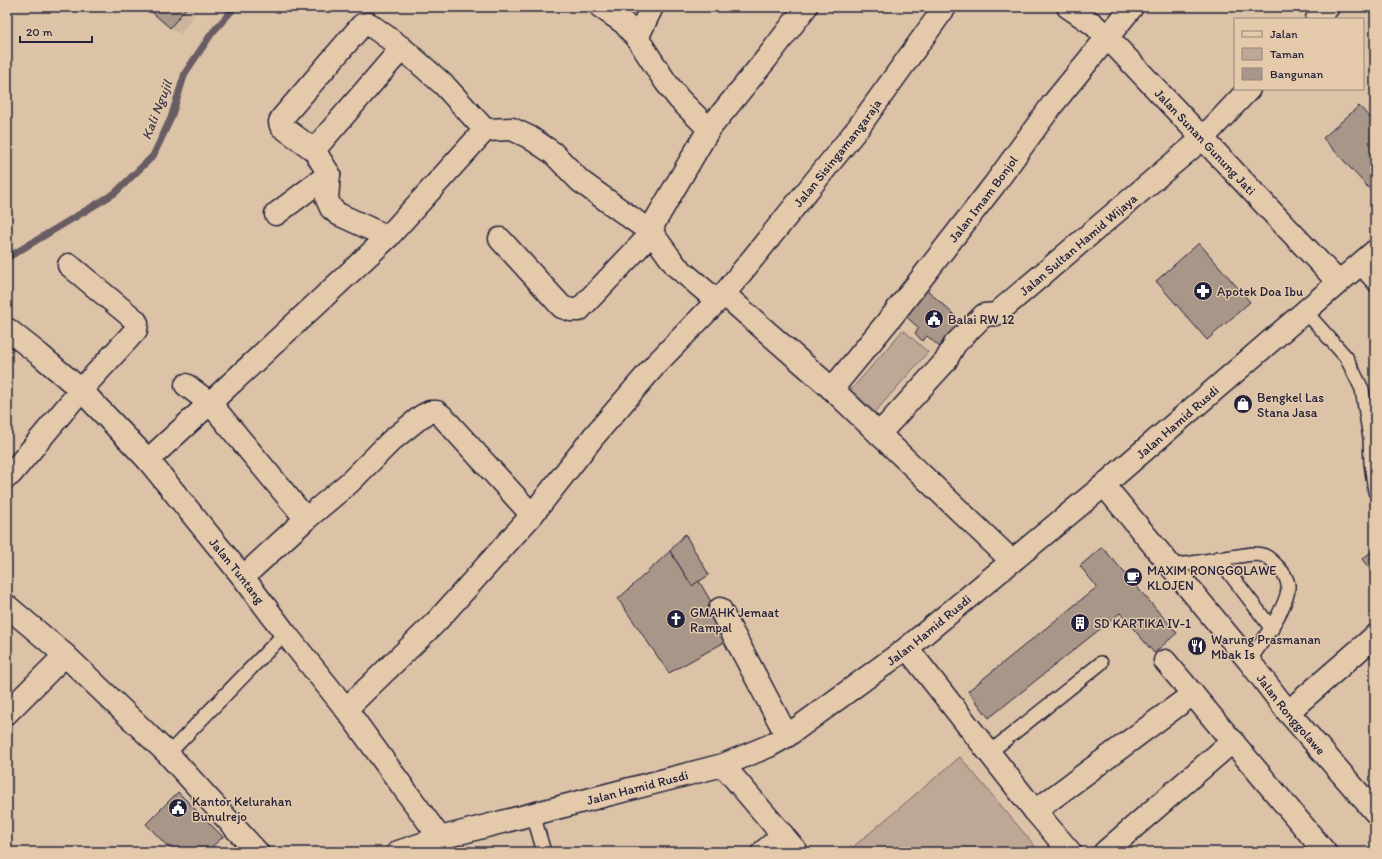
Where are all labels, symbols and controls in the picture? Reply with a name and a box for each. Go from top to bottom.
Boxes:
scale bar [20,18,92,44]
legend [1234,18,1364,90]
text: 20 m [26,25,53,39]
text: Jalan [1270,27,1298,41]
text: Taman [1270,47,1305,61]
text: Bangunan [1270,67,1323,81]
water label: Kali Ngujil [138,77,176,142]
street label: Jalan Sunan Gunung Jati [1152,85,1259,198]
street label: Jalan Sisingamangaraja [790,96,884,210]
street label: Jalan Imam Bonjol [945,152,1021,245]
street label: Jalan Sultan Hamid Wijaya [1016,190,1140,298]
pharmacy icon: Apotek Doa Ibu [1192,280,1214,302]
place label: Apotek Doa Ibu [1217,284,1303,299]
public building icon: Balai RW 12 [923,308,945,330]
place label: Balai RW 12 [948,312,1015,327]
street label: Jalan Hamid Rusdi [1133,382,1221,462]
place label: Bengkel Las Stana Jasa [1257,390,1324,420]
shop icon: Bengkel Las Stana Jasa [1232,393,1254,415]
street label: Jalan Tuntang [207,535,268,607]
place label: MAXIM RONGGOLAWE KLOJEN [1147,563,1277,593]
cafe icon: MAXIM RONGGOLAWE KLOJEN [1122,566,1144,588]
street label: Jalan Hamid Rusdi [883,591,974,668]
place label: GMAHK Jemaat Rampal [690,605,779,635]
church icon: GMAHK Jemaat Rampal [665,608,687,630]
building icon: SD KARTIKA IV-1 [1069,612,1091,634]
place label: SD KARTIKA IV-1 [1094,616,1191,631]
place label: Warung Prasmanan Mbak Is [1211,632,1321,662]
restaurant icon: Warung Prasmanan Mbak Is [1186,635,1208,657]
street label: Jalan Ronggolawe [1254,671,1329,757]
street label: Jalan Hamid Rusdi [585,767,690,807]
place label: Kantor Kelurahan Bunulrejo [192,794,292,824]
public building icon: Kantor Kelurahan Bunulrejo [167,797,189,819]

